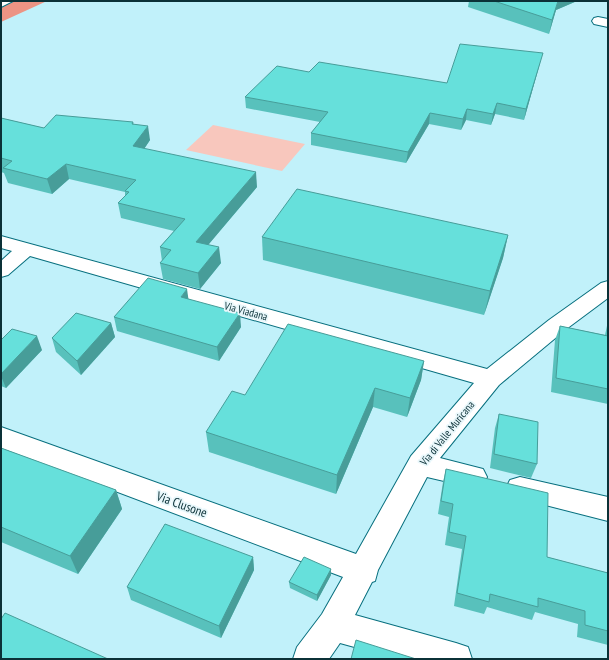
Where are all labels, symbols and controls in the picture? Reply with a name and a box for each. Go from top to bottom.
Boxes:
street label: Via Viadana [222,298,269,323]
street label: Via di Valle Muricana [416,398,477,469]
street label: Via Clusone [153,487,209,521]

